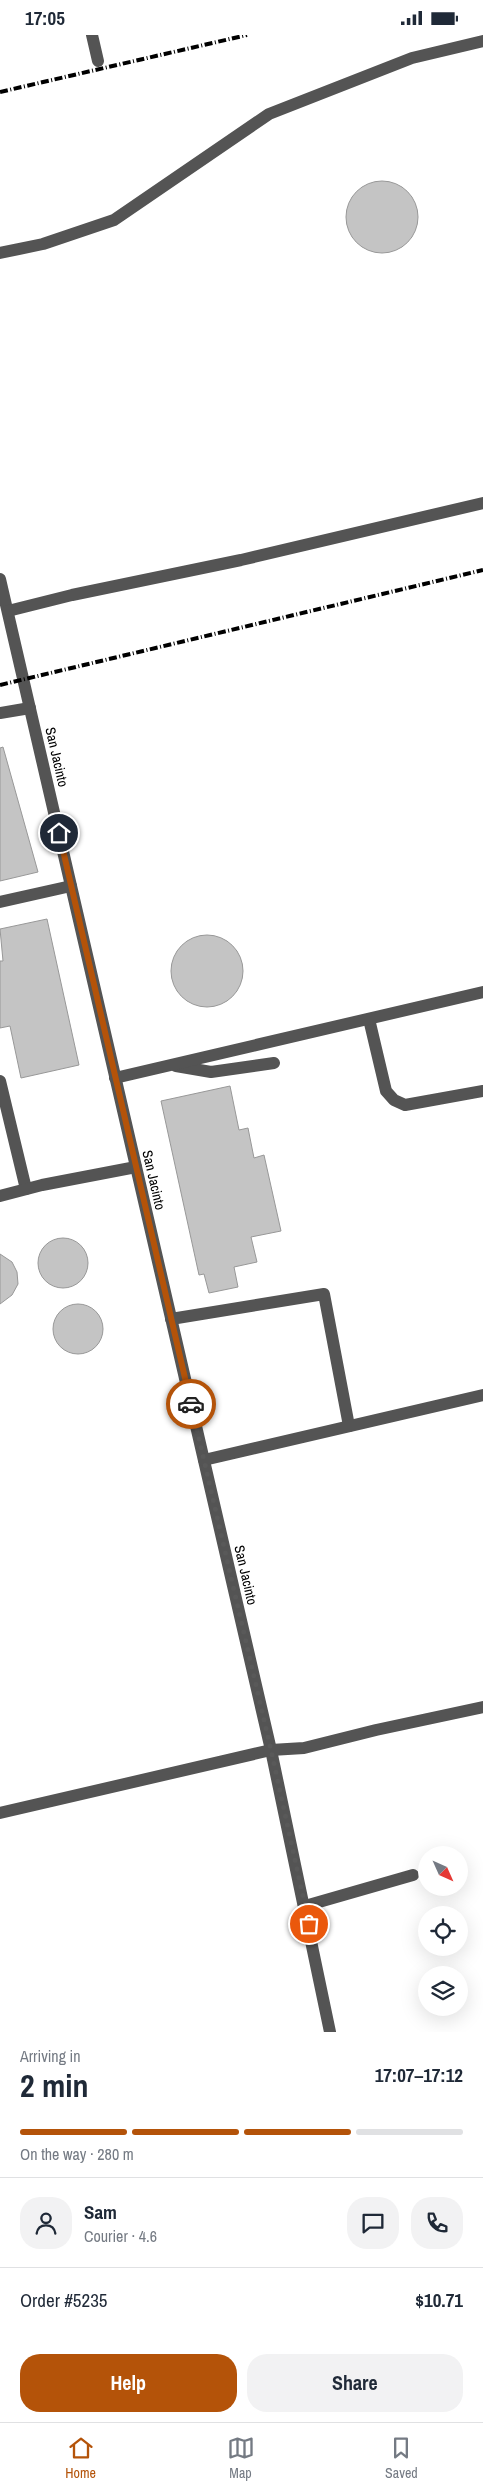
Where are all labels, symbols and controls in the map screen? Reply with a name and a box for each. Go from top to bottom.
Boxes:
text: 17:05 [25,5,65,31]
street label: San Jacinto [41,725,73,789]
pin [38,812,80,854]
icon: home [45,819,73,847]
street label: San Jacinto [138,1148,170,1212]
courier [166,1379,216,1429]
icon: car [177,1390,205,1418]
street label: San Jacinto [230,1543,262,1607]
north arrow [418,1846,468,1896]
map controls [418,1846,468,2016]
pin [288,1903,330,1945]
button: locate [418,1906,468,1956]
icon: bag [295,1910,323,1938]
button: layers [418,1966,468,2016]
text: Arriving in [20,2045,81,2067]
text: 17:07–17:12 [375,2062,463,2088]
text: 2 min [20,2064,89,2107]
text: On the way · 280 m [20,2143,134,2165]
button: person [20,2197,72,2249]
button: chat [347,2197,399,2249]
button: phone [411,2197,463,2249]
text: Sam [84,2199,117,2225]
text: Courier · 4.6 [84,2225,157,2247]
text: Order #5235 [20,2287,107,2313]
text: $10.71 [415,2287,463,2313]
button: Help [20,2354,237,2412]
button: Share [247,2354,463,2412]
tab: Home [65,2434,96,2482]
tab: Map [227,2434,255,2482]
tab: Saved [385,2434,418,2482]

